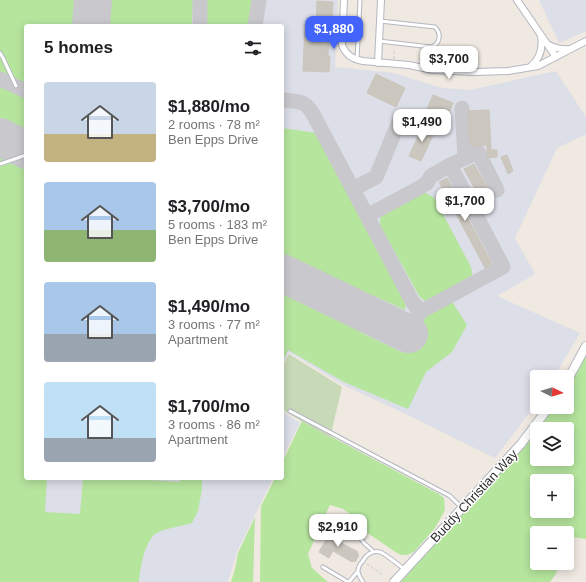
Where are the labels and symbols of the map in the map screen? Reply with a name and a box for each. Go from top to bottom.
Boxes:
pin: $1,880 [301,16,367,50]
pin: $3,700 [416,46,482,80]
pin: $1,490 [389,109,455,143]
pin: $1,700 [432,188,498,222]
north arrow [530,370,574,414]
street label: Buddy Christian Way [427,446,521,545]
pin: $2,910 [305,514,371,548]

